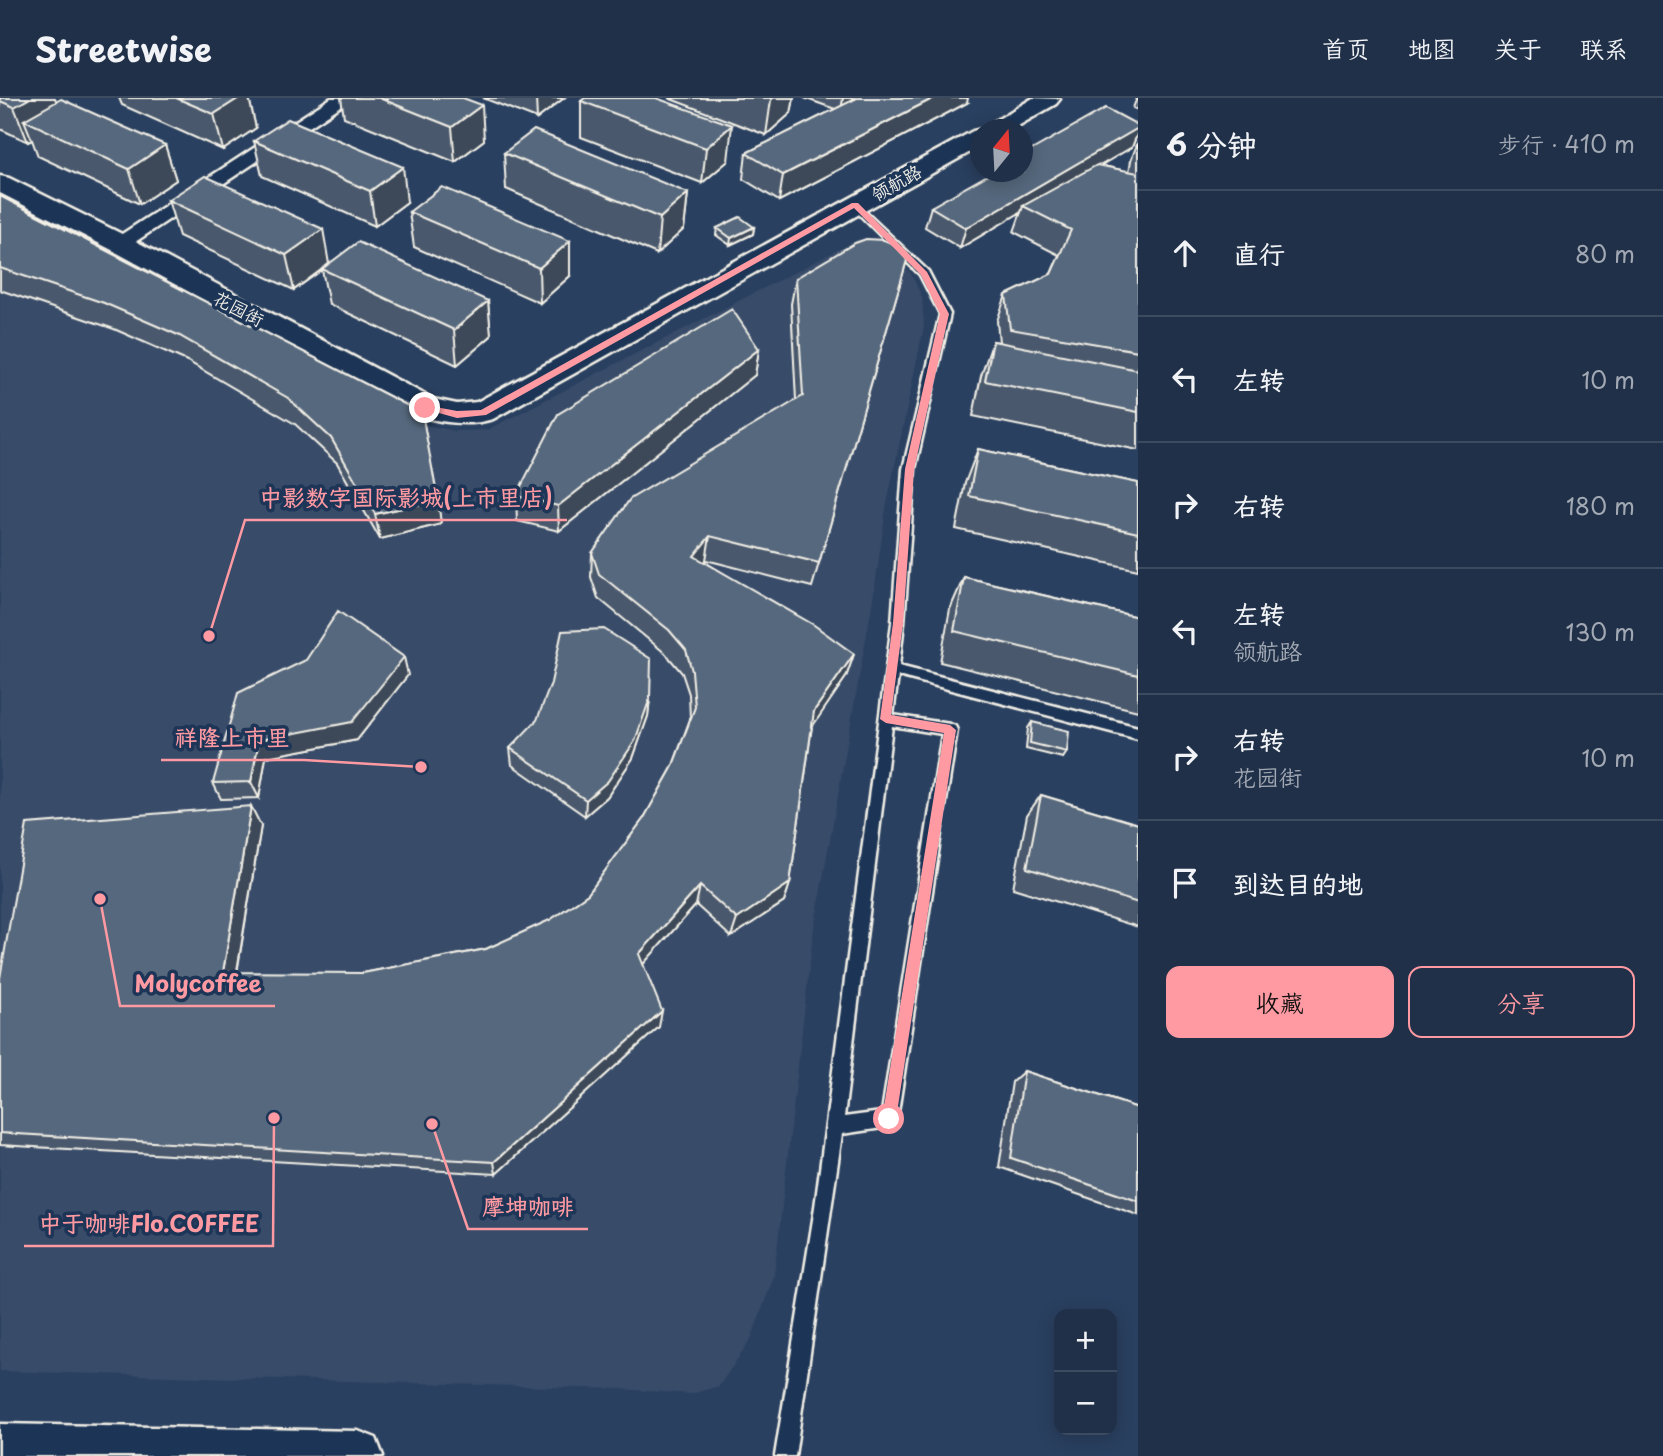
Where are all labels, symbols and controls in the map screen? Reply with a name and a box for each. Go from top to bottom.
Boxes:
text: Streetwise [35,23,212,73]
text: 首页 [1322,30,1370,66]
text: 地图 [1408,30,1456,66]
text: 关于 [1494,30,1542,66]
text: 联系 [1580,30,1628,66]
north arrow [970,119,1033,182]
text: 6 分钟 [1166,121,1257,166]
text: 步行 · 410 m [1498,126,1635,161]
street label: 领航路 [866,157,926,207]
icon: ahead [1166,234,1204,272]
text: 直行 [1233,234,1285,273]
text: 80 m [1575,236,1635,271]
street label: 花园街 [209,283,269,333]
icon: left [1166,360,1204,398]
text: 左转 [1233,360,1285,399]
text: 10 m [1581,362,1635,397]
route end [409,392,440,423]
callout: 中影数字国际影城(上市里店) [245,476,567,520]
text: 中影数字国际影城(上市里店) [259,479,553,514]
icon: right [1166,486,1204,524]
text: 右转 [1233,486,1285,525]
text: 180 m [1566,488,1635,523]
text: 左转 [1233,594,1285,633]
icon: left [1166,612,1204,650]
text: 130 m [1565,614,1635,649]
text: 领航路 [1233,633,1302,668]
callout: 祥隆上市里 [161,716,304,760]
text: 祥隆上市里 [175,719,290,754]
text: 右转 [1233,720,1285,759]
icon: right [1166,738,1204,776]
text: 10 m [1581,740,1635,775]
text: 花园街 [1233,759,1302,794]
icon: arrive [1166,864,1204,902]
text: 到达目的地 [1233,864,1363,903]
callout: Molycoffee [120,962,275,1006]
text: Molycoffee [135,965,261,1000]
button: 收藏 [1166,966,1394,1038]
button: 分享 [1408,966,1635,1038]
route start [873,1103,904,1134]
callout: 摩坤咖啡 [468,1185,588,1229]
text: 摩坤咖啡 [482,1188,574,1223]
callout: 中于咖啡Flo.COFFEE [24,1202,273,1246]
text: 中于咖啡Flo.COFFEE [39,1205,259,1240]
map controls [1054,1309,1117,1435]
button: + [1054,1309,1117,1372]
button: − [1054,1372,1117,1435]

